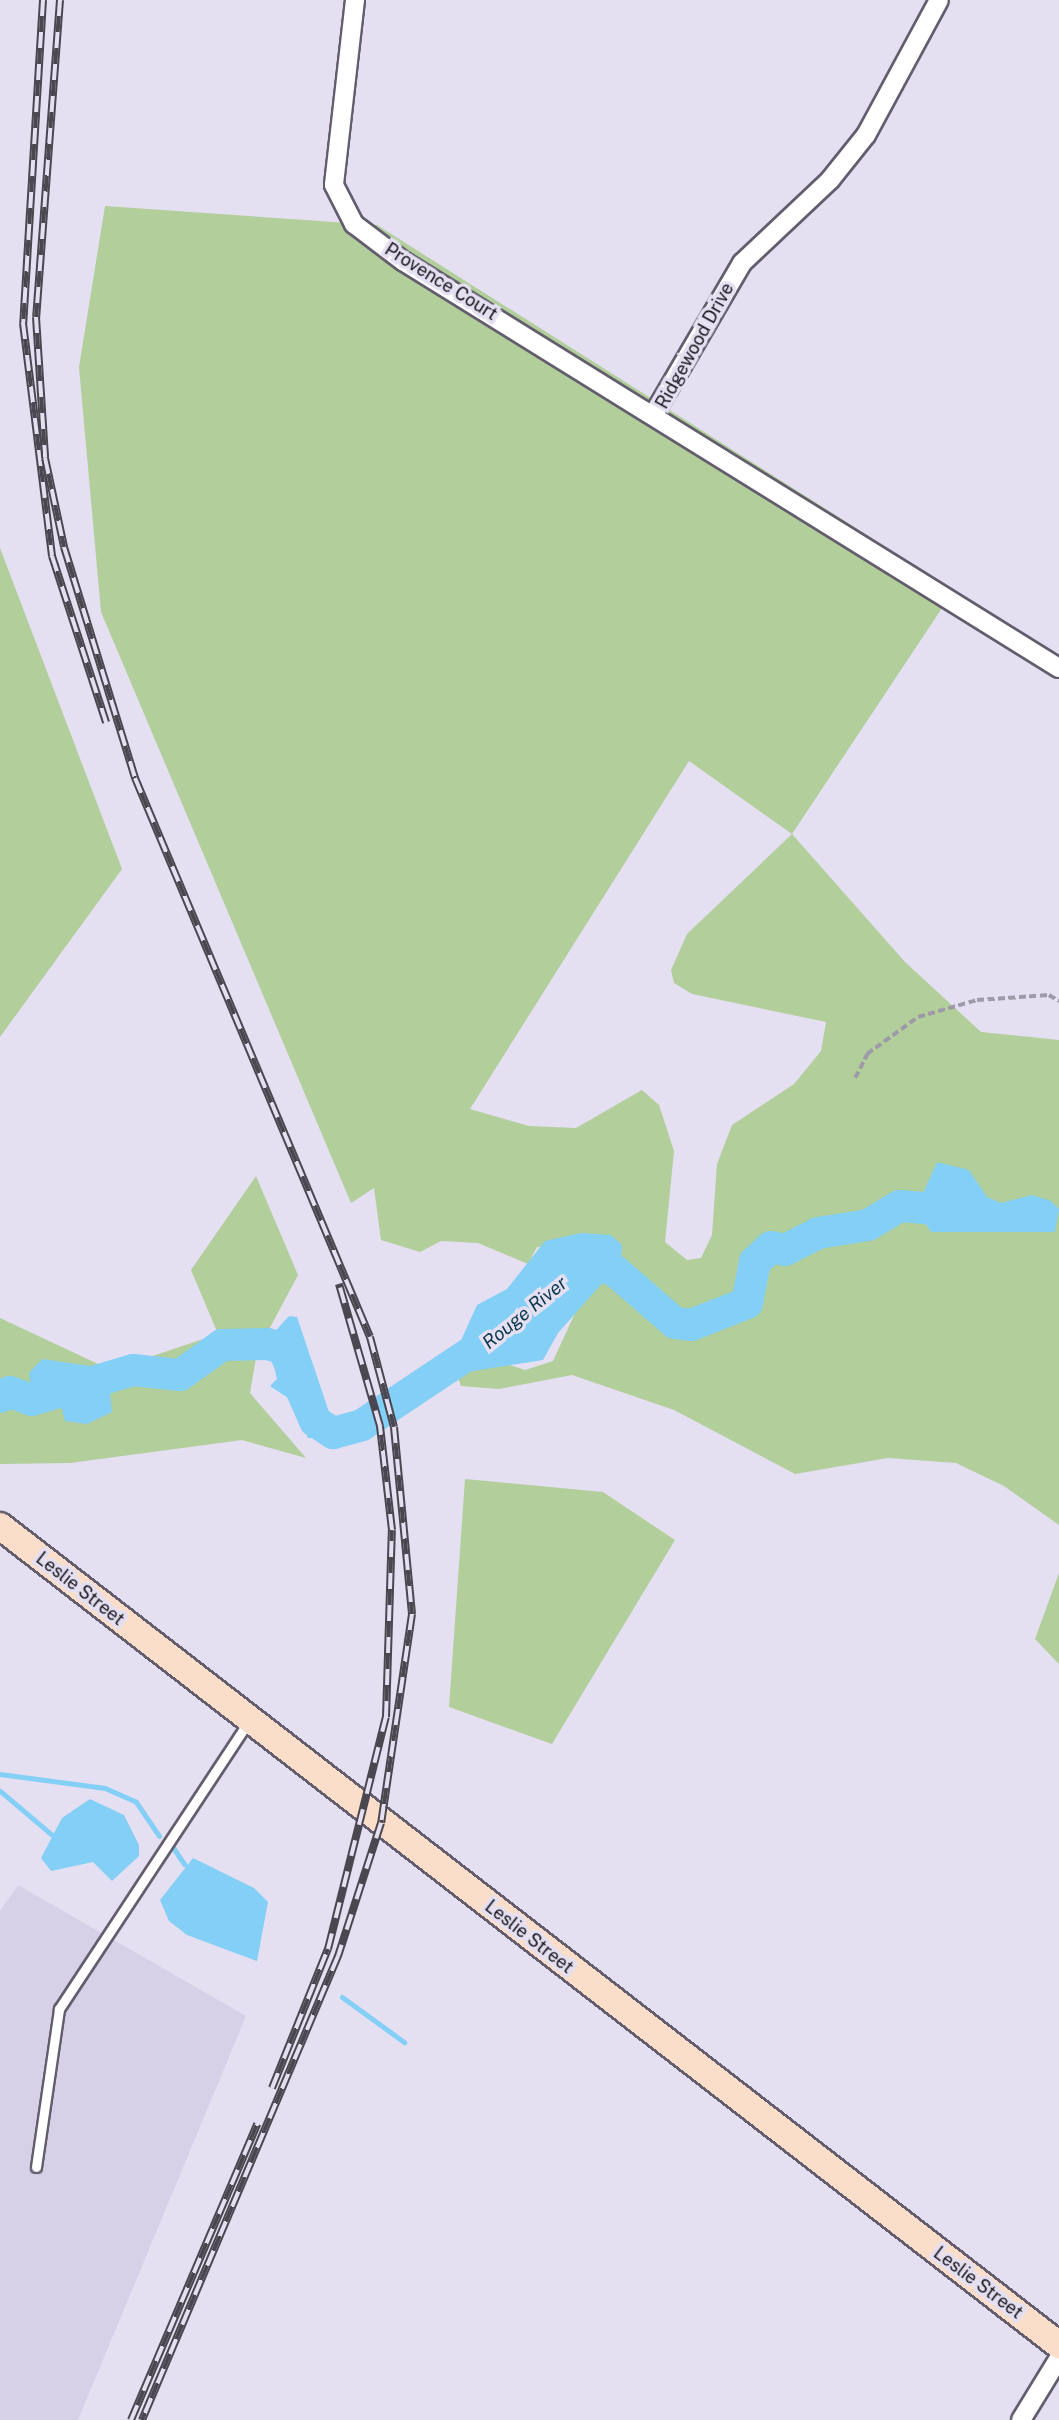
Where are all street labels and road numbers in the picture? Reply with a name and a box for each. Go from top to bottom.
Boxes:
street label: Provence Court [381,239,501,325]
street label: Ridgewood Drive [651,279,739,413]
street label: Leslie Street [31,1548,129,1630]
street label: Leslie Street [480,1896,578,1978]
street label: Leslie Street [929,2242,1027,2324]

